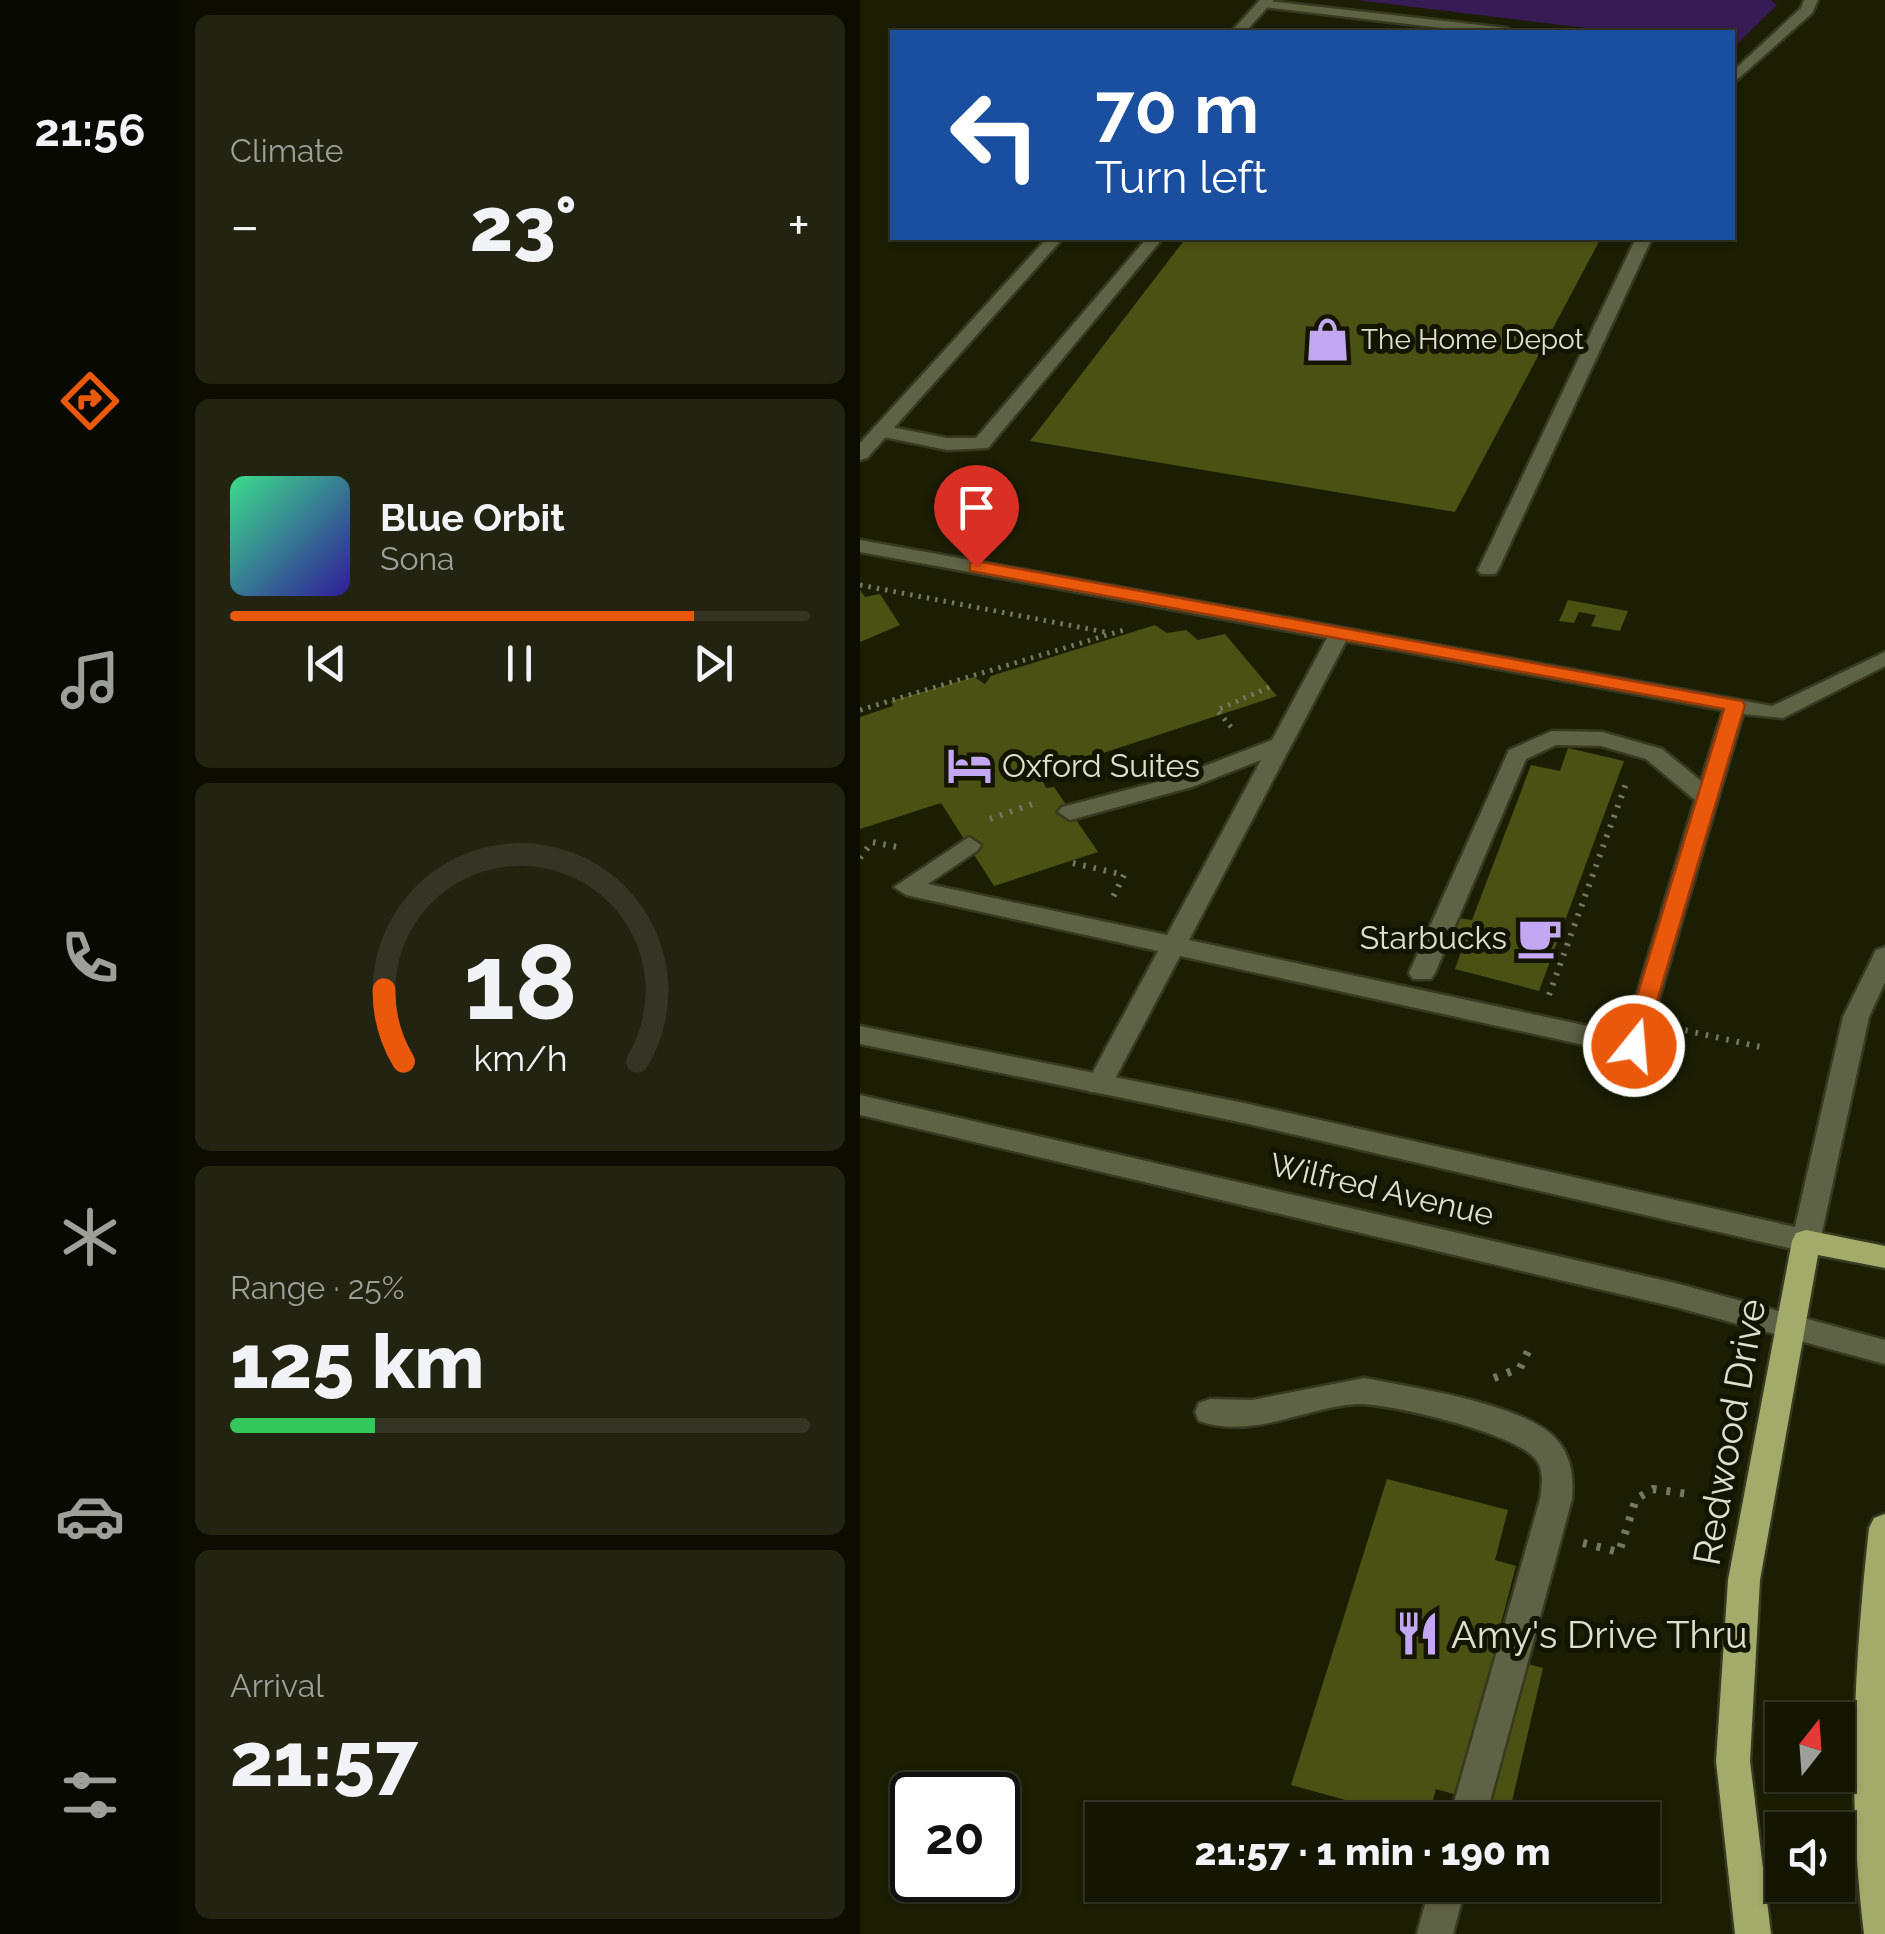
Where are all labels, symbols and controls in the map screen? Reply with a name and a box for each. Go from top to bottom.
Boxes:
text: 70 m [1095,67,1259,149]
icon: left [930,70,1060,200]
text: 21:56 [35,104,145,157]
text: Climate [230,132,344,169]
text: Turn left [1095,151,1267,204]
text: 23° [470,180,577,269]
text: − [230,193,260,258]
text: + [787,193,810,258]
shop icon: The Home Depot [1304,315,1352,363]
place label: The Home Depot [1361,323,1585,356]
icon: directions [55,366,125,436]
pin [934,465,1019,568]
icon: arrive [949,480,1004,535]
text: Blue Orbit [380,495,565,540]
text: Sona [380,540,455,577]
icon: previous [299,636,354,691]
icon: pause [492,636,547,691]
icon: next [686,636,741,691]
icon: music [55,645,125,715]
hotel icon: Oxford Suites [945,741,993,789]
place label: Oxford Suites [1002,747,1200,784]
cafe icon: Starbucks [1516,913,1564,961]
place label: Starbucks [1360,919,1507,956]
text: 18 [463,921,577,1043]
icon: phone [55,923,125,993]
position arrow [1582,994,1686,1098]
text: km/h [473,1037,567,1079]
street label: Wilfred Avenue [1266,1145,1498,1233]
icon: climate [55,1202,125,1272]
text: Range · 25% [230,1269,405,1306]
street label: Redwood Drive [1683,1295,1775,1569]
text: 125 km [230,1317,484,1406]
icon: car [55,1481,125,1551]
restaurant icon: Amy's Drive Thru [1394,1610,1442,1658]
place label: Amy's Drive Thru [1451,1612,1747,1657]
text: Arrival [230,1667,324,1704]
north arrow [1765,1702,1855,1792]
map controls [1765,1702,1855,1902]
text: 21:57 [230,1715,418,1804]
icon: filters [55,1760,125,1830]
speed limit sign: 20 [890,1772,1020,1902]
button: sound [1765,1812,1855,1902]
text: 21:57 · 1 min · 190 m [1194,1829,1551,1874]

